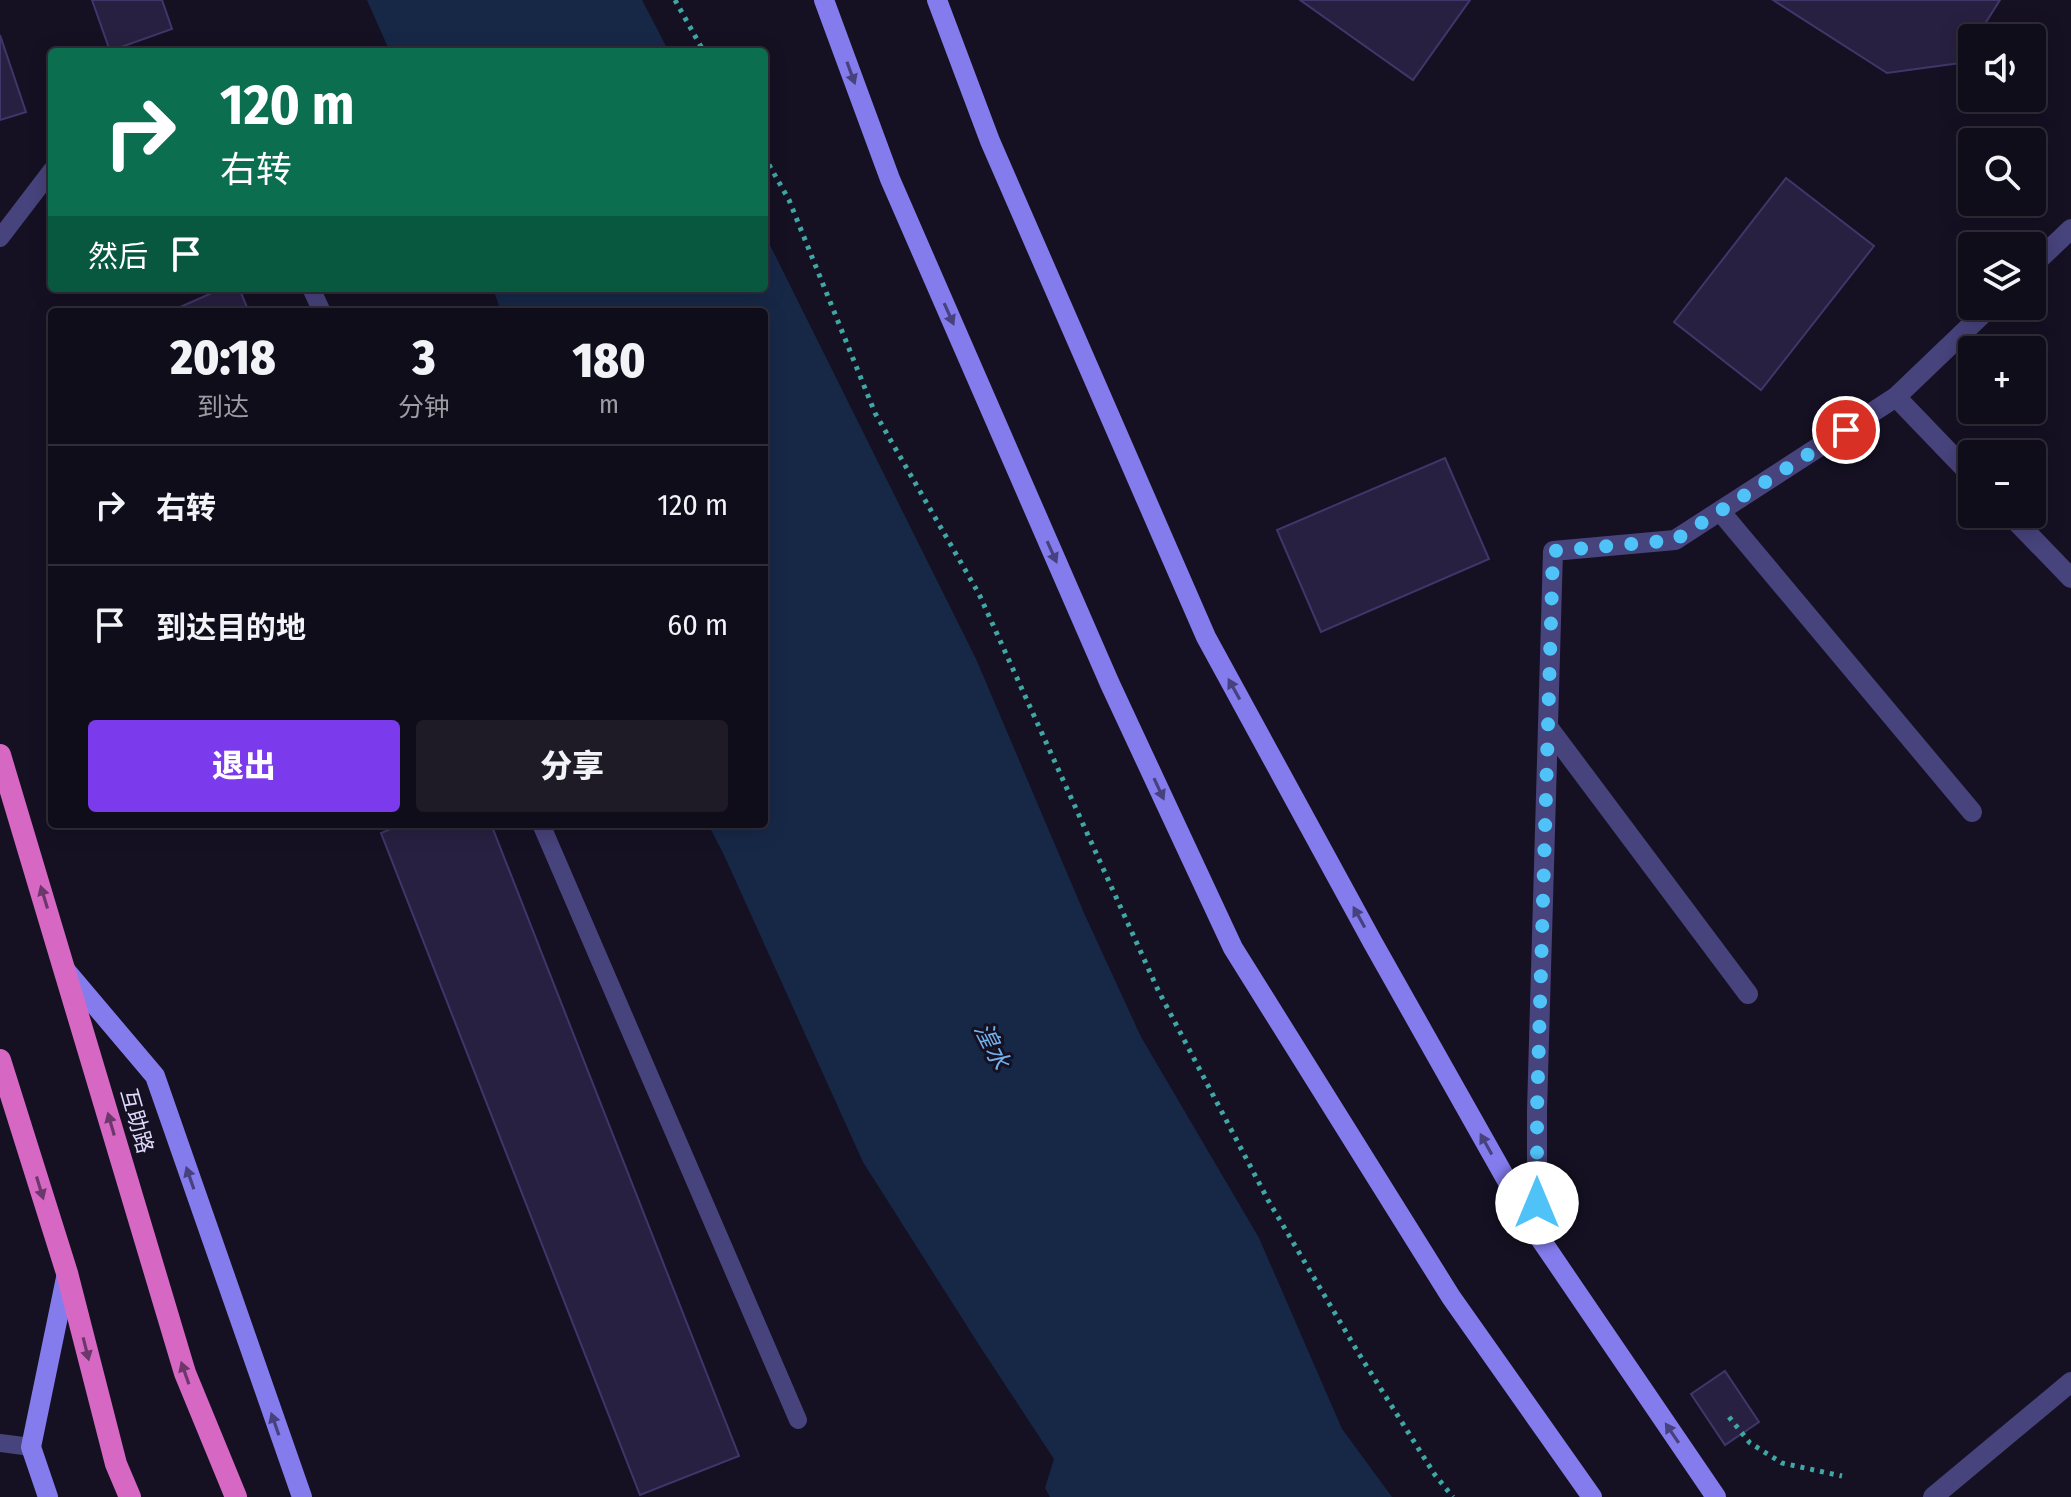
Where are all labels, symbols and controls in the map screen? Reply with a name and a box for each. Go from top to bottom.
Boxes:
map controls [1958,24,2046,528]
button: sound [1958,24,2046,112]
one-way arrow [845,61,858,85]
text: 120 m [220,72,355,139]
icon: right [88,80,192,184]
button: search [1958,128,2046,216]
text: 右转 [220,148,292,192]
icon: arrive [164,232,208,276]
button: layers [1958,232,2046,320]
text: 然后 [88,239,148,275]
one-way arrow [942,302,955,326]
text: 20:18 [170,329,276,387]
text: 3 [413,329,436,387]
text: 180 [572,332,646,390]
button: + [1958,336,2046,424]
text: m [599,389,619,420]
text: 到达 [197,392,249,423]
text: 分钟 [398,392,450,423]
pin [1812,396,1880,464]
icon: arrive [1824,408,1868,452]
button: − [1958,440,2046,528]
icon: right [88,483,132,527]
text: 120 m [657,487,728,523]
text: 右转 [156,490,216,526]
one-way arrow [1046,541,1059,564]
icon: arrive [88,603,132,647]
text: 60 m [667,607,728,643]
text: 到达目的地 [156,610,306,646]
one-way arrow [1228,677,1241,700]
button: 退出 [88,720,400,812]
button: 分享 [416,720,728,812]
one-way arrow [1152,778,1166,801]
one-way arrow [37,885,50,909]
one-way arrow [1352,906,1366,928]
water label: 湟水 [969,1018,1016,1075]
street label: 互助路 [115,1086,159,1156]
one-way arrow [104,1111,117,1135]
one-way arrow [1479,1132,1493,1155]
position arrow [1495,1161,1579,1245]
one-way arrow [184,1166,196,1190]
one-way arrow [34,1176,47,1200]
one-way arrow [81,1336,93,1361]
one-way arrow [179,1361,191,1385]
one-way arrow [269,1412,281,1436]
one-way arrow [1665,1422,1680,1443]

